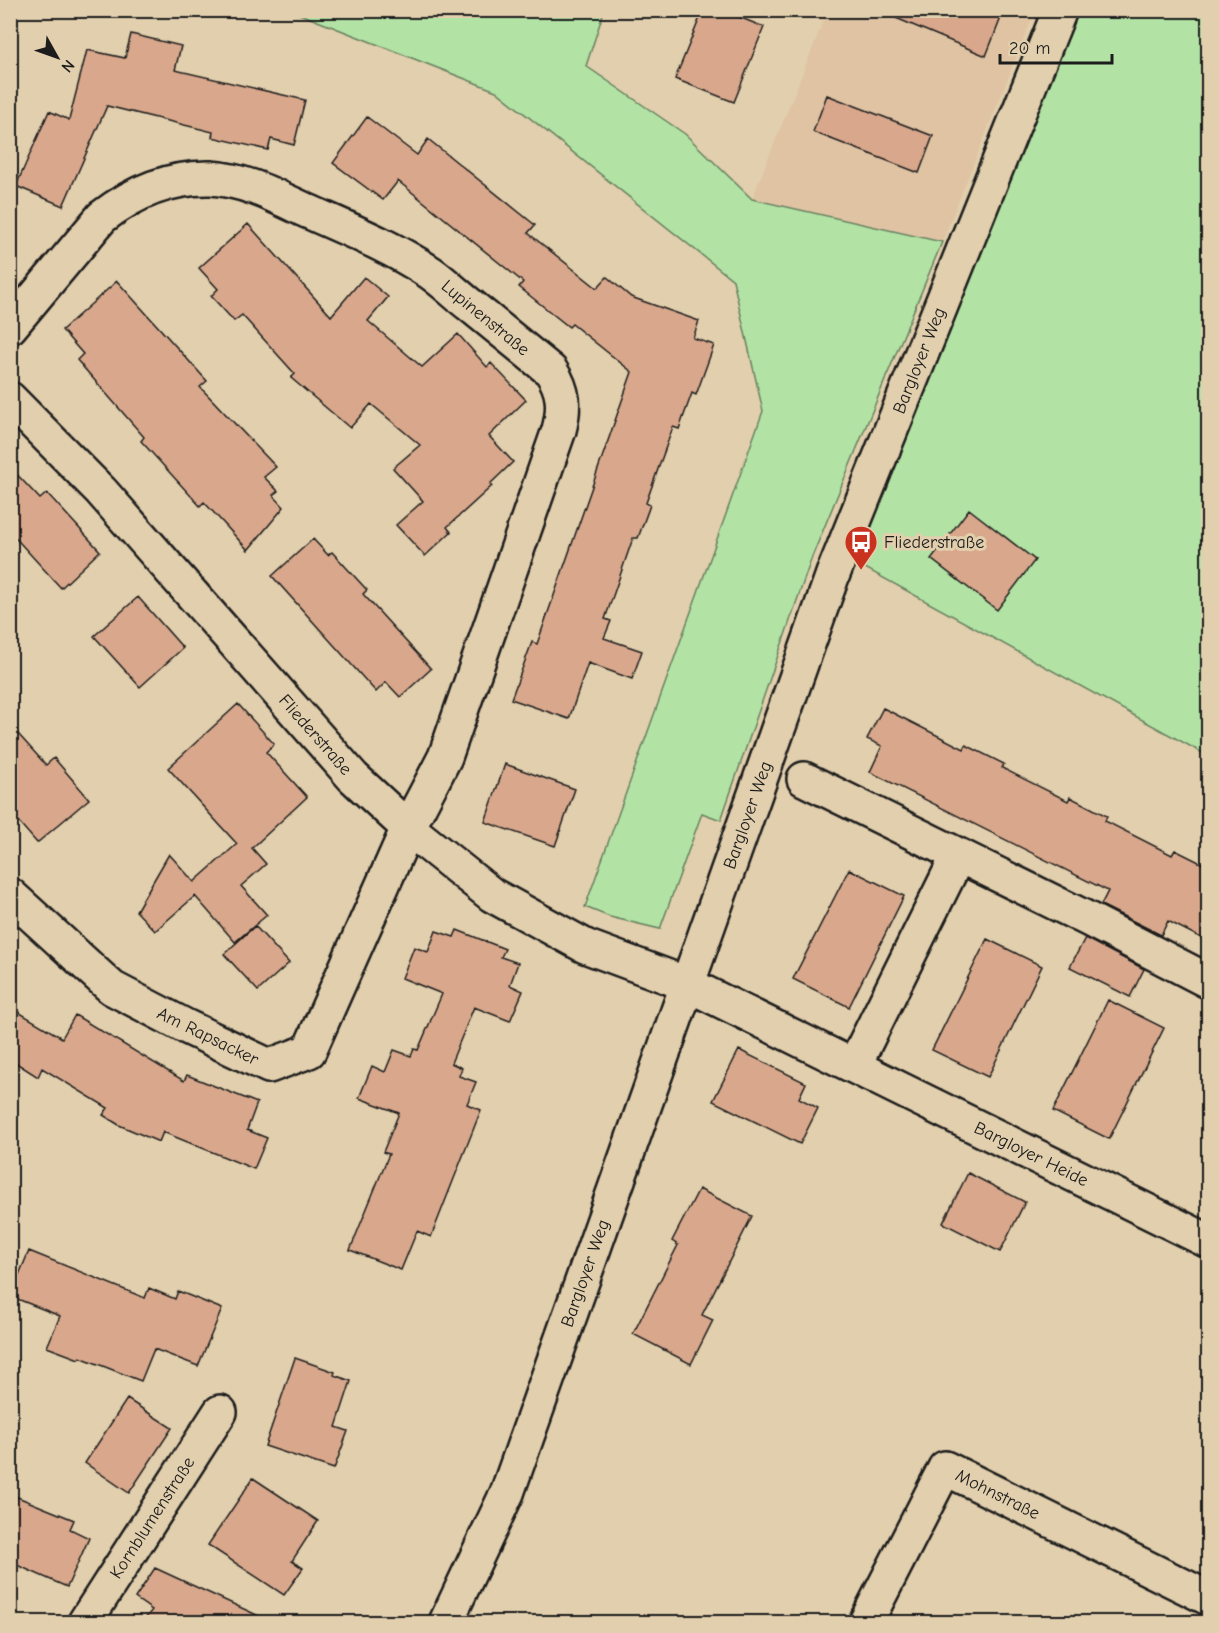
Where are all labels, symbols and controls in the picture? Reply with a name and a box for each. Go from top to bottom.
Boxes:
north arrow [27,27,87,87]
scale bar [1000,27,1112,65]
text: 20 m [1009,38,1050,59]
text: N [57,56,78,76]
street label: Lupinenstraße [437,276,534,360]
street label: Bargloyer Weg [889,304,950,417]
bus stop icon: Fliederstraße [843,524,879,571]
place label: Fliederstraße [884,532,984,553]
street label: Fliederstraße [274,690,356,780]
street label: Bargloyer Weg [719,759,777,872]
street label: Am Rapsacker [154,1003,263,1070]
street label: Bargloyer Heide [971,1117,1092,1191]
street label: Bargloyer Weg [557,1217,614,1330]
street label: Kornblumenstraße [106,1453,199,1583]
street label: Mohnstraße [952,1465,1043,1524]

